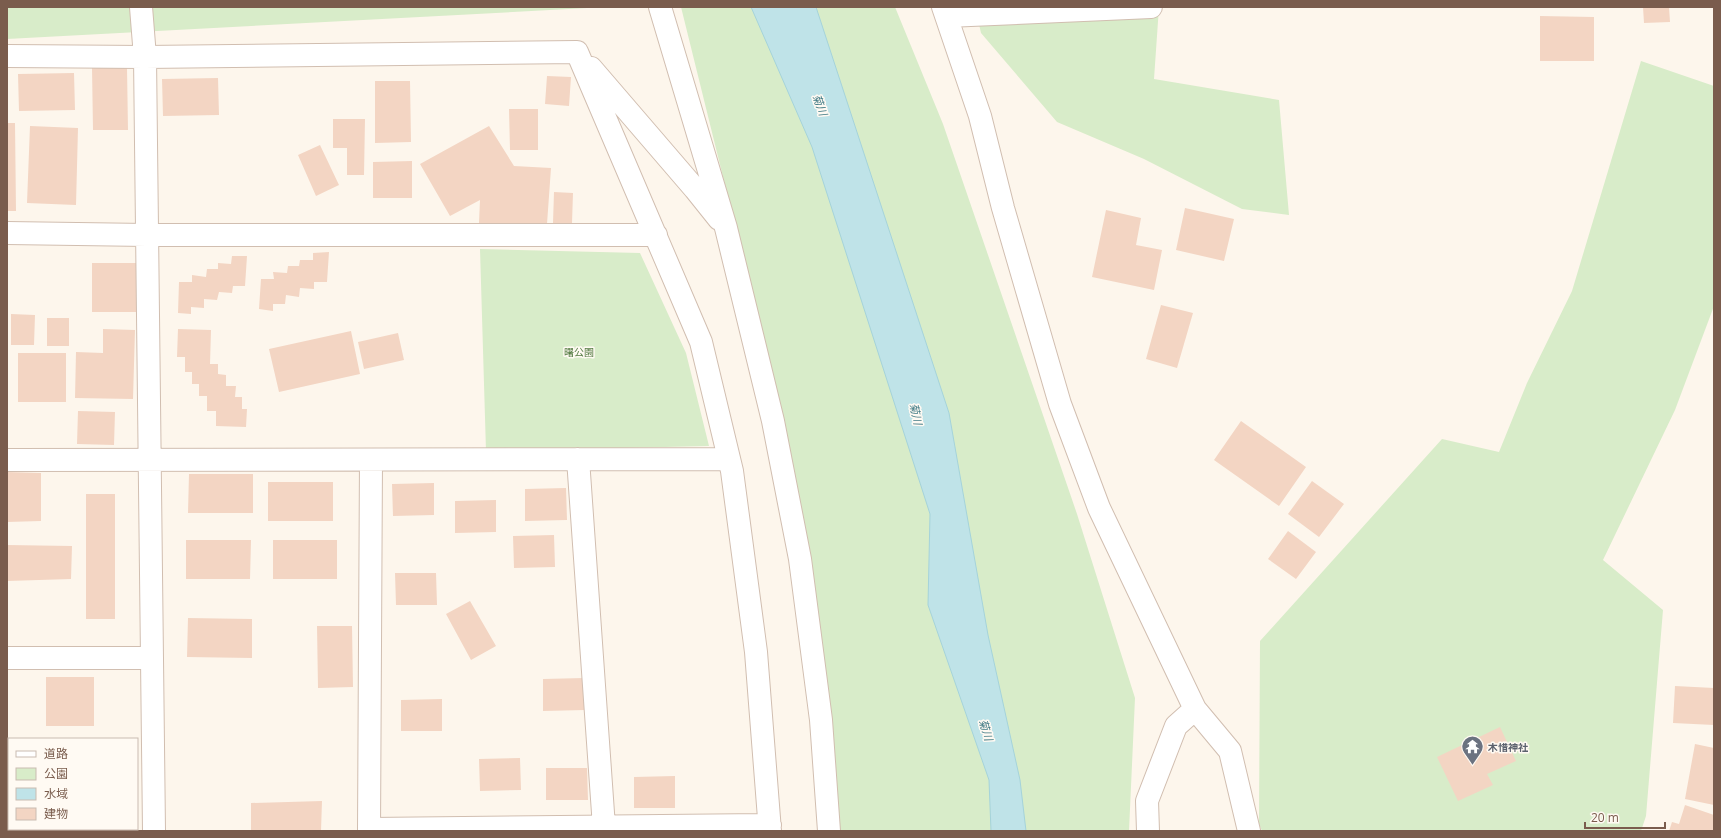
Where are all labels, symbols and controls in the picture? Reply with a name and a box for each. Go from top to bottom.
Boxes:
water label: 菊川 [810,92,832,119]
park label: 曙公園 [564,345,594,359]
water label: 菊川 [907,402,926,427]
water label: 菊川 [976,717,997,743]
temple icon: 木惜神社 [1459,734,1485,767]
legend [8,738,138,830]
place label: 木惜神社 [1487,740,1529,754]
text: 道路 [44,745,68,762]
text: 公園 [44,765,68,782]
text: 水域 [44,785,68,802]
scale bar [1585,804,1665,830]
text: 建物 [44,805,68,822]
text: 20 m [1591,809,1619,826]

